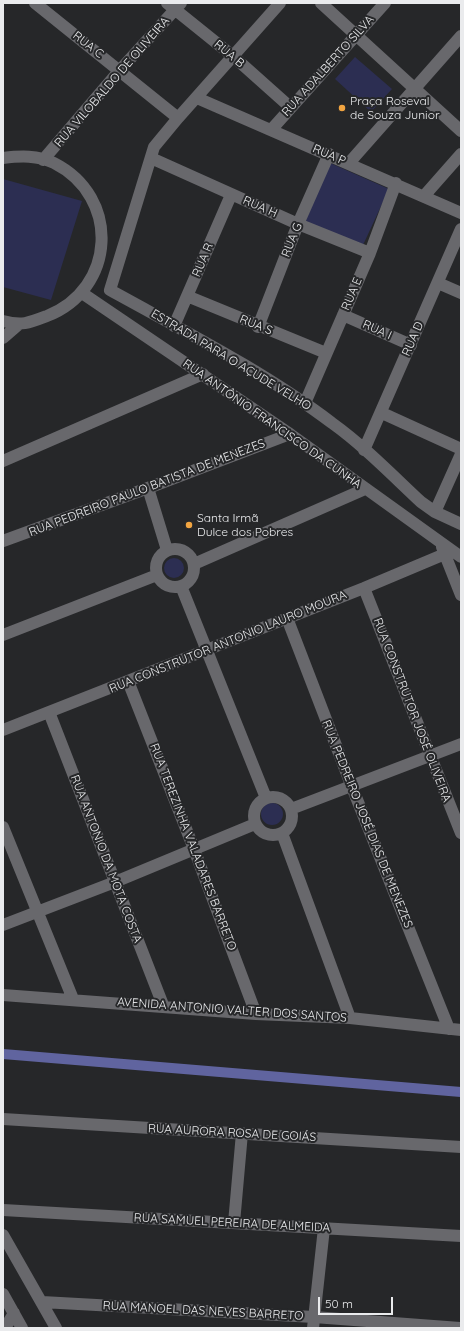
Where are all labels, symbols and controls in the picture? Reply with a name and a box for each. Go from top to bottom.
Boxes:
street label: RUA ADALBERTO SILVA [279,13,377,119]
street label: RUA VILOBALDO DE OLIVEIRA [52,14,172,150]
street label: RUA C [70,28,106,62]
street label: RUA B [211,37,247,71]
place label: Praça Roseval de Souza Junior [350,94,440,122]
marker: Praça Roseval de Souza Junior [337,103,347,113]
street label: RUA P [310,142,348,168]
street label: RUA H [241,193,279,221]
street label: RUA G [279,221,305,259]
street label: RUA R [189,241,217,279]
street label: RUA E [339,275,365,313]
street label: ESTRADA PARA O AÇUDE VELHO [148,306,314,414]
street label: RUA S [237,312,275,338]
street label: RUA I [360,317,394,343]
street label: RUA D [399,320,427,358]
street label: RUA ANTÔNIO FRANCISCO DA CUNHA [180,356,364,492]
street label: RUA PEDREIRO PAULO BATISTA DE MENEZES [27,436,267,540]
place label: Santa Irmã Dulce dos Pobres [197,511,293,539]
marker: Santa Irmã Dulce dos Pobres [184,520,194,530]
street label: RUA CONSTRUTOR ANTONIO LAURO MOURA [107,588,349,696]
street label: RUA CONSTRUTOR JOSÉ OLIVEIRA [370,616,454,804]
street label: RUA PEDREIRO JOSÉ DIAS DE MENEZES [319,718,415,930]
street label: RUA TEREZINHA VALADARES BARRETO [147,741,239,953]
street label: RUA ANTONIO DA MOTA COSTA [67,773,145,945]
street label: AVENIDA ANTONIO VALTER DOS SANTOS [117,995,347,1025]
street label: RUA AURORA ROSA DE GOIÁS [147,1121,317,1145]
street label: RUA SAMUEL PEREIRA DE ALMEIDA [133,1211,331,1235]
scale bar [320,1289,395,1315]
text: 50 m [325,1296,353,1311]
street label: RUA MANOEL DAS NEVES BARRETO [102,1299,304,1323]

